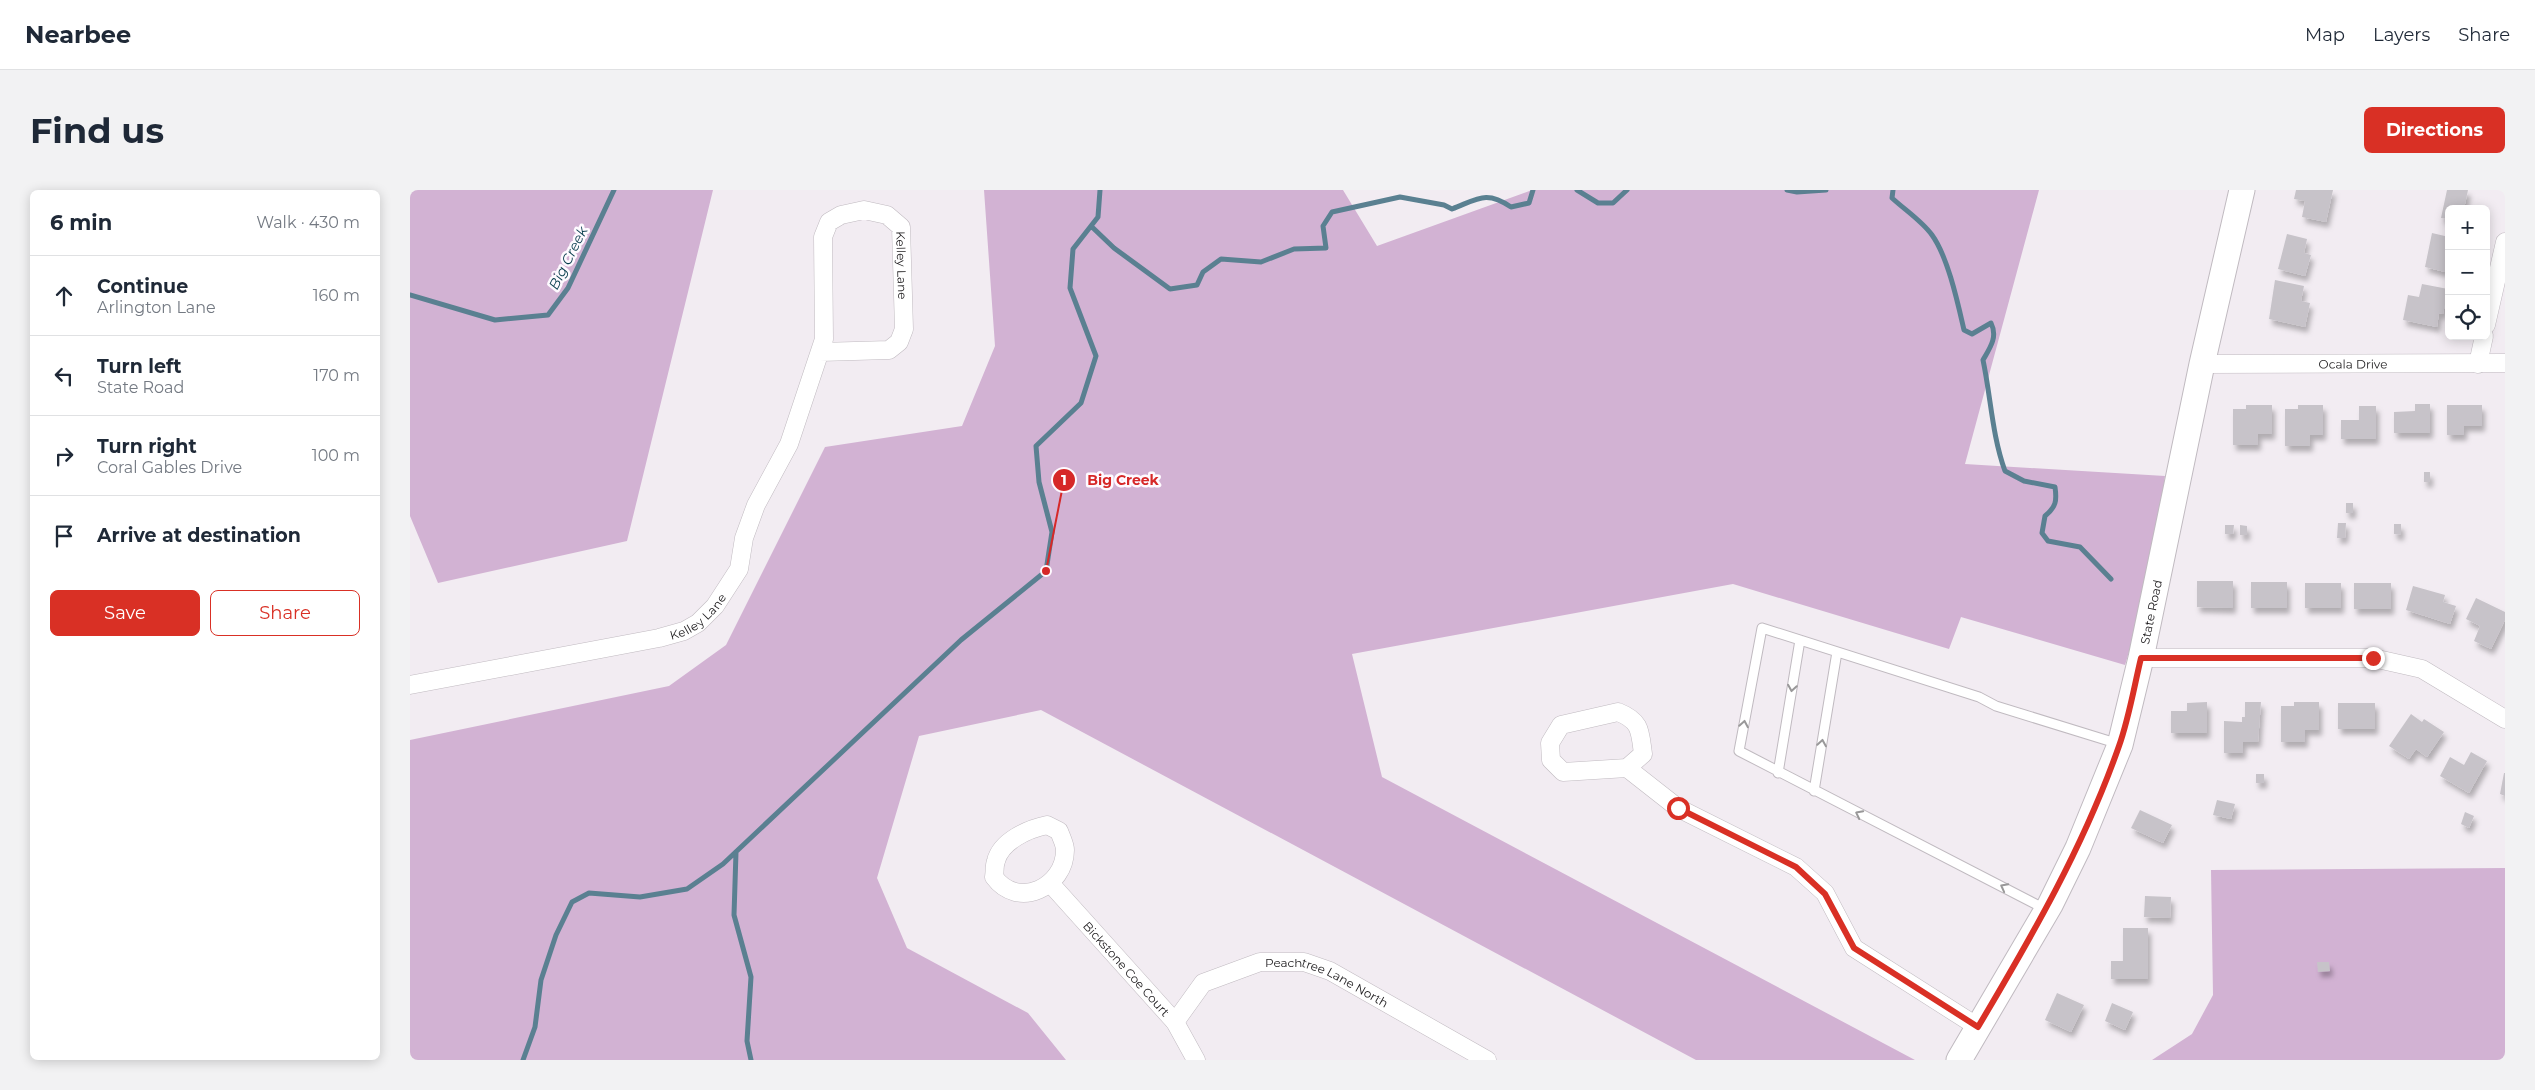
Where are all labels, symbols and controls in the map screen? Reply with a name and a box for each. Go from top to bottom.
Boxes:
text: Nearbee [25,20,131,49]
text: Map [2305,24,2345,46]
text: Layers [2373,24,2430,46]
text: Share [2458,24,2510,46]
button: Directions [2364,107,2505,153]
text: Find us [30,109,164,152]
map controls [2445,205,2490,340]
button: + [2445,205,2490,250]
text: 6 min [50,210,112,235]
text: Walk · 430 m [256,213,360,232]
water label: Big Creek [544,223,592,293]
street label: Kelley Lane [894,231,911,300]
button: − [2445,250,2490,295]
text: Continue [97,275,188,298]
icon: ahead [50,282,78,310]
text: 160 m [313,286,360,305]
button: locate [2445,295,2490,340]
text: Arlington Lane [97,298,216,317]
text: Turn left [97,355,182,378]
street label: Ocala Drive [2319,356,2387,371]
icon: left [50,362,78,390]
text: 170 m [313,366,360,385]
text: State Road [97,378,184,397]
text: Turn right [97,435,197,458]
icon: right [50,442,78,470]
text: 100 m [312,446,360,465]
text: Coral Gables Drive [97,458,242,477]
callout: Big Creek [1052,466,1168,495]
text: 1 [1061,470,1067,489]
text: Big Creek [1087,471,1160,489]
icon: arrive [50,522,78,550]
text: Arrive at destination [97,524,301,547]
street label: State Road [2137,578,2165,646]
button: Save [50,590,200,636]
button: Share [210,590,360,636]
street label: Kelley Lane [668,590,729,642]
route end [2362,647,2385,670]
one-way arrow [1787,684,1797,693]
one-way arrow [1739,720,1749,729]
one-way arrow [1817,738,1827,747]
route start [1667,797,1690,820]
one-way arrow [1855,809,1864,820]
one-way arrow [2000,883,2009,893]
street label: Bickstone Coe Court [1080,918,1173,1019]
street label: Peachtree Lane North [1265,954,1391,1010]

